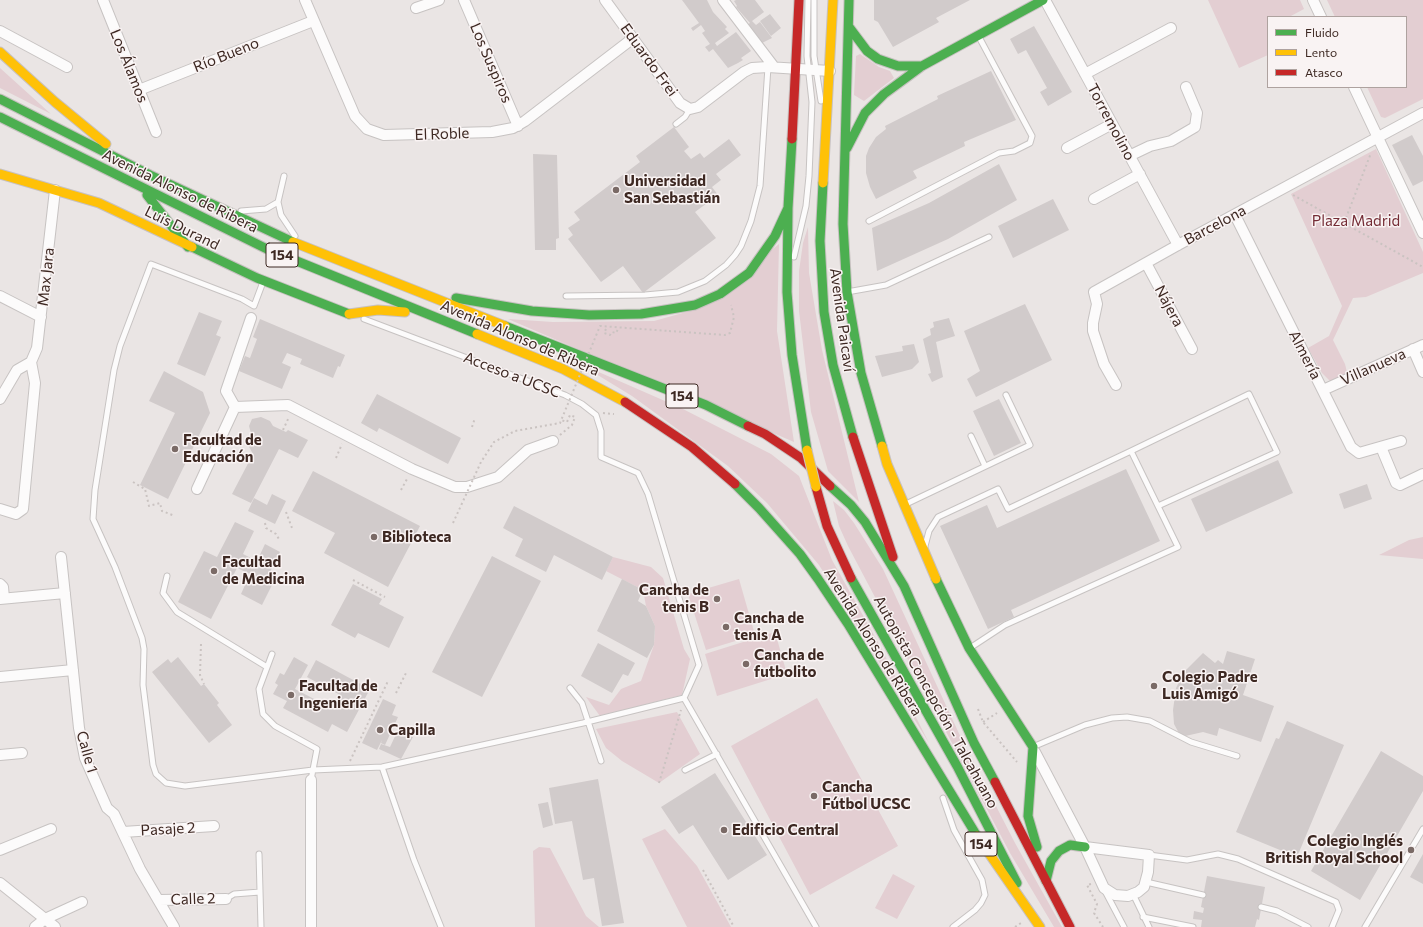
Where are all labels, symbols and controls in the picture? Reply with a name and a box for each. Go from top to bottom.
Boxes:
legend [1267,16,1407,88]
street label: Los Suspiros [466,20,516,106]
street label: Eduardo Frei [616,20,682,100]
text: Fluido [1305,25,1339,39]
street label: Los Álamos [106,27,152,105]
street label: Río Bueno [191,34,261,76]
text: Lento [1305,45,1337,59]
text: Atasco [1305,65,1343,79]
street label: Torremolino [1083,81,1139,163]
street label: El Roble [414,124,470,144]
street label: Avenida Alonso de Ribera [99,145,261,237]
place label: Universidad San Sebastián [624,172,720,207]
marker: Universidad San Sebastián [611,185,621,195]
street label: Barcelona [1181,201,1249,249]
street label: Luis Durand [142,202,222,254]
park label: Plaza Madrid [1312,212,1400,230]
road number: 154 [266,243,298,267]
street label: Max Jara [34,247,58,307]
street label: Avenida Paicaví [826,267,858,373]
street label: Nájera [1151,282,1187,330]
street label: Avenida Alonso de Ribera [438,296,602,380]
street label: Almería [1285,327,1325,383]
street label: Villanueva [1338,345,1408,389]
street label: Acceso a UCSC [461,348,563,402]
road number: 154 [666,384,698,408]
place label: Facultad de Educación [183,431,262,466]
marker: Facultad de Educación [170,444,180,454]
place label: Biblioteca [382,528,452,546]
marker: Biblioteca [369,532,379,542]
place label: Facultad de Medicina [222,553,305,588]
street label: Avenida Alonso de Ribera [820,565,926,719]
marker: Facultad de Medicina [209,566,219,576]
place label: Cancha de tenis B [639,581,709,616]
street label: Autopista Concepción - Talcahuano [870,592,1002,812]
marker: Cancha de tenis B [712,594,722,604]
place label: Cancha de tenis A [734,609,804,644]
marker: Cancha de tenis A [721,622,731,632]
place label: Cancha de futbolito [754,646,824,681]
marker: Cancha de futbolito [741,659,751,669]
place label: Colegio Padre Luis Amigó [1162,668,1258,703]
place label: Facultad de Ingeniería [299,677,378,712]
marker: Colegio Padre Luis Amigó [1149,681,1159,691]
marker: Facultad de Ingeniería [286,690,296,700]
place label: Capilla [388,721,435,739]
marker: Capilla [375,725,385,735]
street label: Calle 1 [72,729,102,775]
place label: Cancha Fútbol UCSC [822,778,911,813]
marker: Cancha Fútbol UCSC [809,791,819,801]
street label: Pasaje 2 [140,819,196,839]
place label: Edificio Central [732,821,839,839]
marker: Edificio Central [719,825,729,835]
road number: 154 [965,832,997,856]
place label: Colegio Inglés British Royal School [1265,832,1403,867]
marker: Colegio Inglés British Royal School [1406,845,1416,855]
street label: Calle 2 [170,889,216,909]

